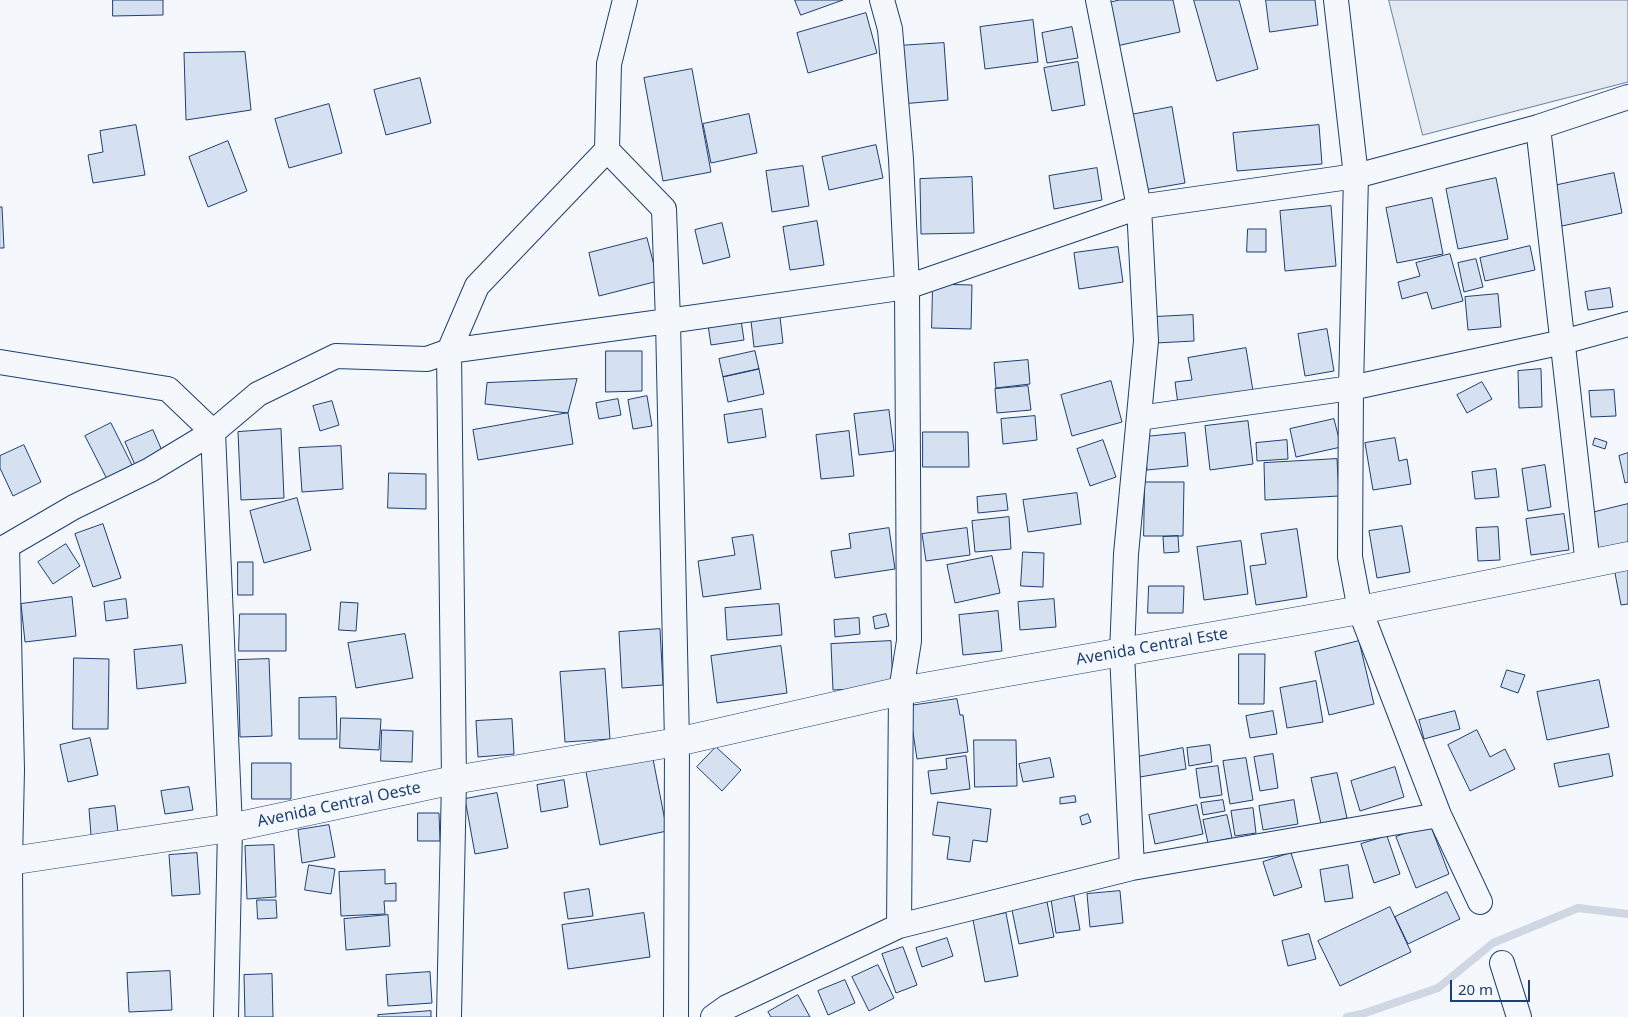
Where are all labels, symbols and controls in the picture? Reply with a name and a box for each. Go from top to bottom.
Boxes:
street label: Avenida Central Este [1074,624,1230,670]
street label: Avenida Central Oeste [255,778,423,832]
scale bar [1453,970,1533,1002]
text: 20 m [1458,979,1493,999]

